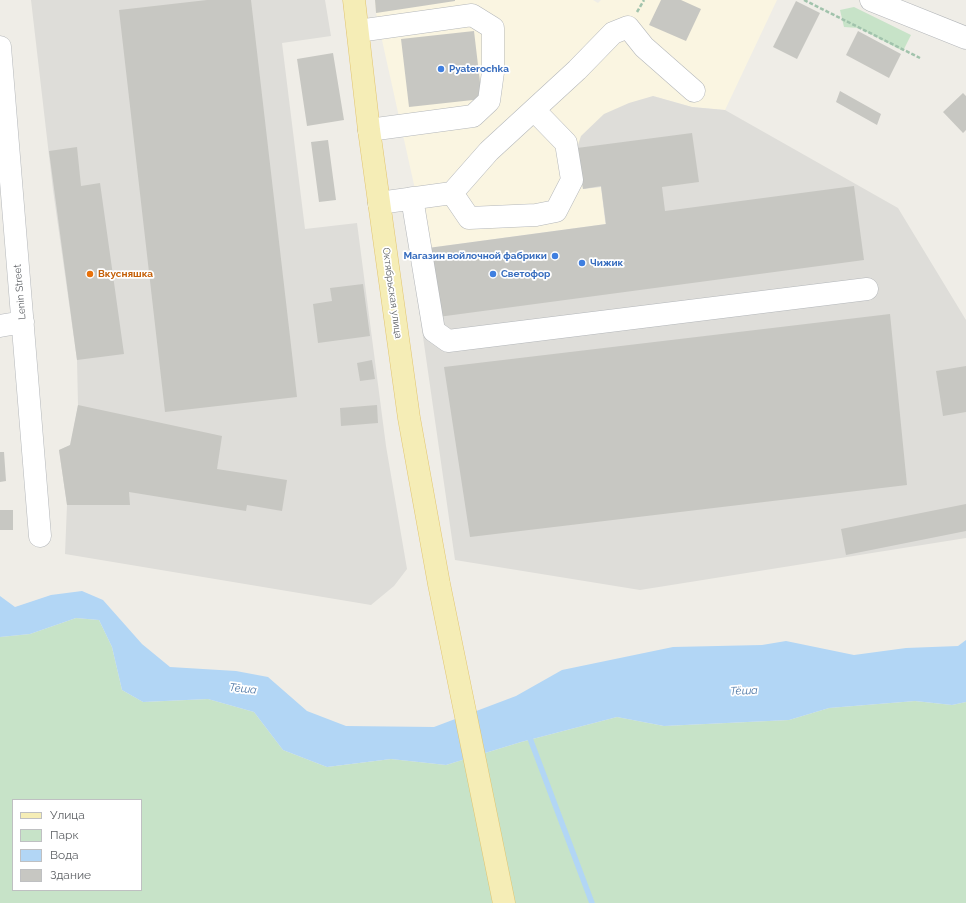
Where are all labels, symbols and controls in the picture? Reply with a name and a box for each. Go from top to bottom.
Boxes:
place label: Pyaterochka [449,63,509,75]
marker: Pyaterochka [436,64,446,74]
street label: Октябрьская улица [380,247,404,339]
place label: Магазин войлочной фабрики [403,250,547,262]
marker: Магазин войлочной фабрики [550,251,560,261]
place label: Чижик [590,257,623,269]
marker: Чижик [577,258,587,268]
street label: Lenin Street [12,264,28,320]
place label: Вкусняшка [98,268,153,280]
place label: Светофор [501,268,550,280]
marker: Вкусняшка [85,269,95,279]
marker: Светофор [488,269,498,279]
water label: Тёша [229,681,257,697]
water label: Тёша [730,684,758,698]
legend [12,799,142,891]
text: Улица [50,808,85,822]
text: Парк [50,828,79,842]
text: Вода [50,848,79,862]
text: Здание [50,868,91,882]

